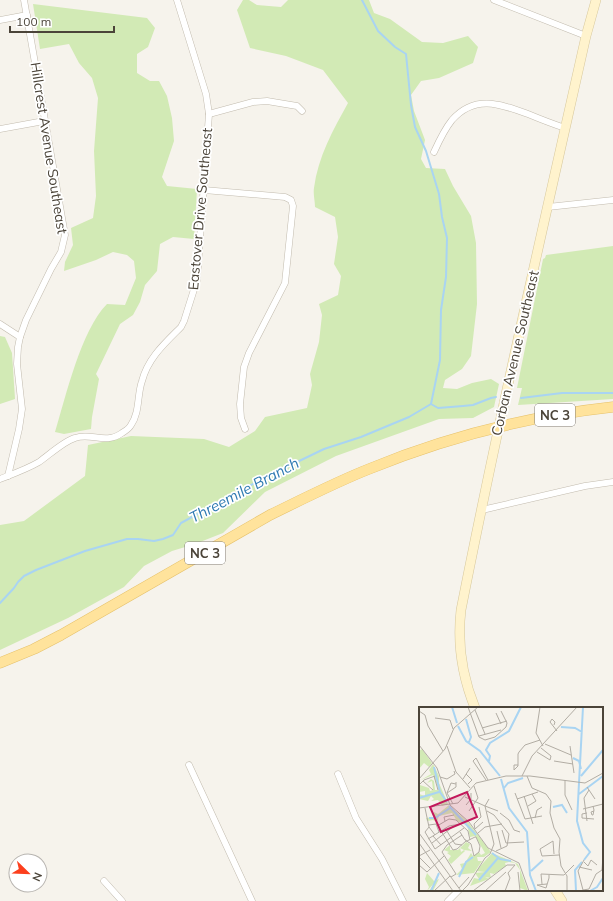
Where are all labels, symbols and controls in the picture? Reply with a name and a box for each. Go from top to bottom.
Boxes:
scale bar [10,8,114,34]
text: 100 m [16,14,51,29]
street label: Hillcrest Avenue Southeast [27,61,71,235]
street label: Eastover Drive Southeast [184,127,216,291]
street label: Corban Avenue Southeast [487,269,543,437]
road number: NC 3 [535,404,575,426]
water label: Threemile Branch [186,453,302,527]
road number: NC 3 [185,542,225,564]
inset map [419,707,603,891]
north arrow [8,853,48,893]
text: N [29,870,45,883]

